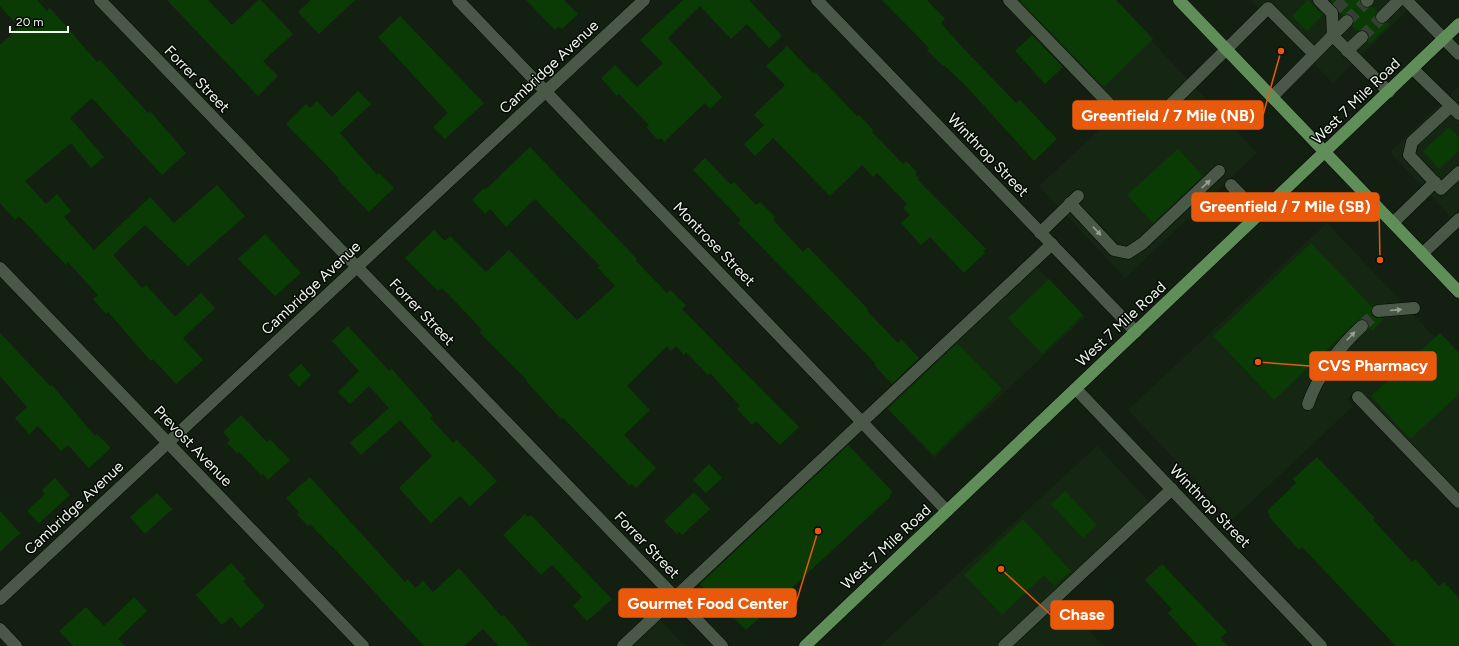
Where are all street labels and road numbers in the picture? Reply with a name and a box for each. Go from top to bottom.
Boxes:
street label: Cambridge Avenue [496,16,602,118]
street label: Forrer Street [161,42,234,116]
street label: West 7 Mile Road [1308,54,1404,148]
street label: Winthrop Street [944,110,1032,201]
street label: Montrose Street [669,198,759,290]
street label: Cambridge Avenue [258,237,364,339]
street label: Forrer Street [386,275,459,349]
street label: West 7 Mile Road [1072,278,1170,370]
street label: Prevost Avenue [150,402,236,490]
street label: Cambridge Avenue [21,457,127,559]
street label: Winthrop Street [1166,461,1254,552]
street label: West 7 Mile Road [837,501,935,593]
street label: Forrer Street [611,508,684,582]

